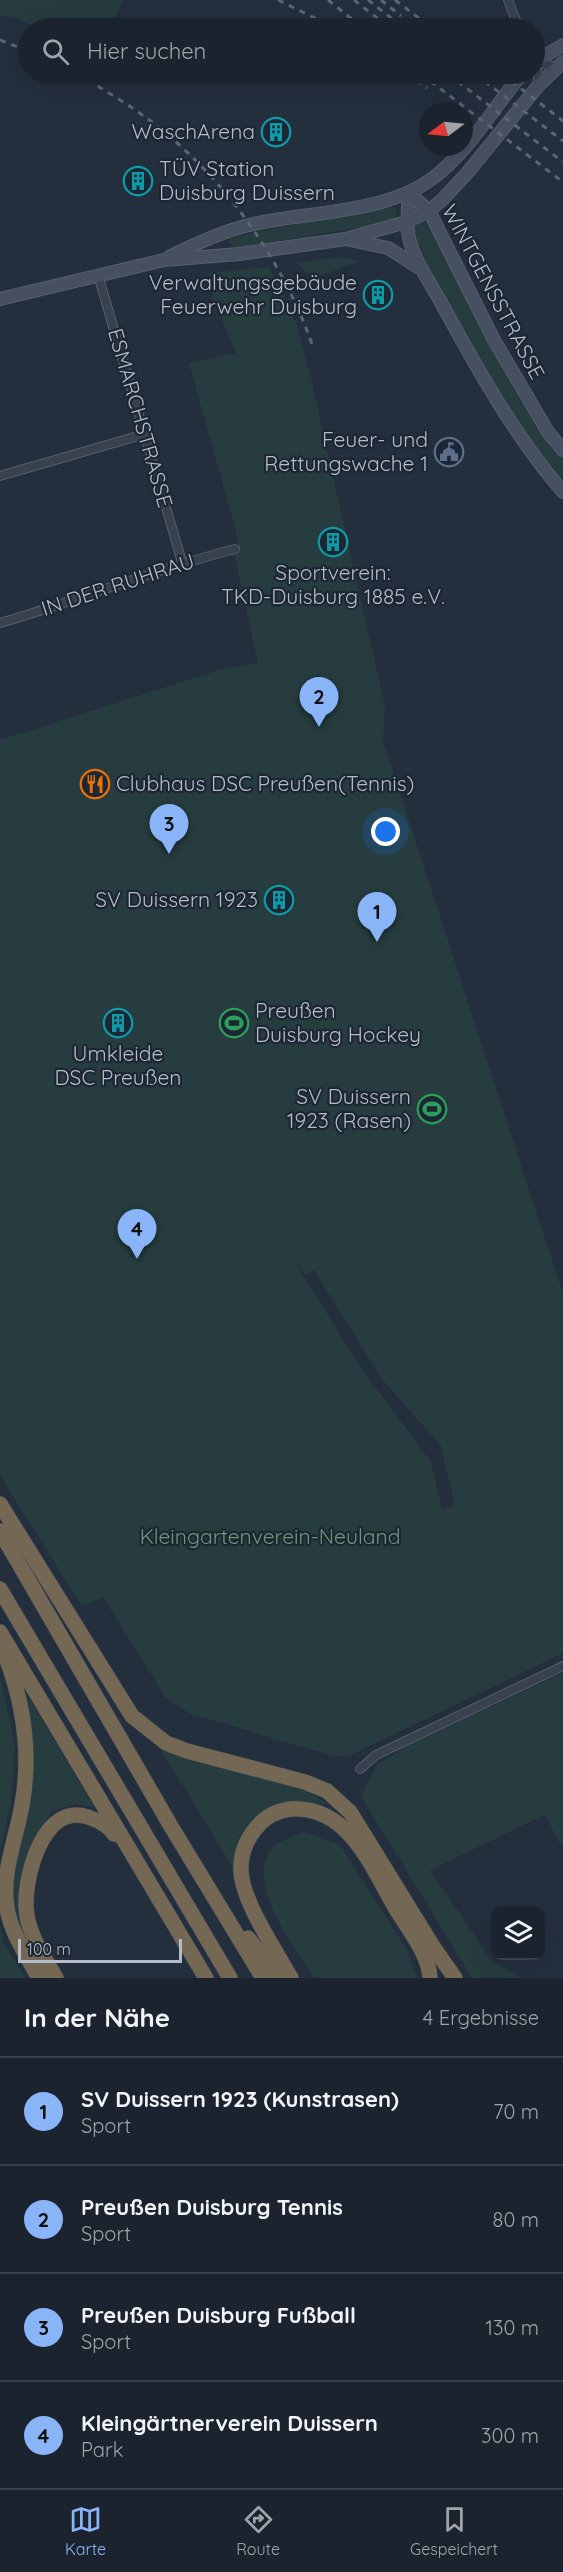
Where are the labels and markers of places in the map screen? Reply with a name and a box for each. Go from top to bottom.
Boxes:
building icon: WaschArena [260,116,292,148]
place label: WaschArena [132,118,255,144]
place label: TÜV Station Duisburg Duissern [159,155,335,205]
building icon: TÜV Station Duisburg Duissern [122,165,154,197]
place label: Verwaltungsgebäude Feuerwehr Duisburg [149,269,357,319]
building icon: Verwaltungsgebäude Feuerwehr Duisburg [362,279,394,311]
place label: Feuer- und Rettungswache 1 [264,426,428,476]
public building icon: Feuer- und Rettungswache 1 [433,436,465,468]
building icon: Sportverein: TKD-Duisburg 1885 e.V. [317,526,349,558]
place label: Sportverein: TKD-Duisburg 1885 e.V. [221,559,445,609]
pin: 2 [300,678,338,727]
restaurant icon: Clubhaus DSC Preußen(Tennis) [79,768,111,800]
place label: Clubhaus DSC Preußen(Tennis) [116,770,414,796]
pin: 3 [150,804,188,854]
building icon: SV Duissern 1923 [263,884,295,916]
place label: SV Duissern 1923 [95,886,258,912]
pin: 1 [358,892,397,942]
place label: Preußen Duisburg Hockey [255,997,421,1047]
building icon: Umkleide DSC Preußen [102,1007,134,1039]
sports icon: Preußen Duisburg Hockey [218,1007,250,1039]
place label: Umkleide DSC Preußen [54,1040,182,1090]
place label: SV Duissern 1923 (Rasen) [287,1083,411,1133]
sports icon: SV Duissern 1923 (Rasen) [416,1093,448,1125]
pin: 4 [118,1210,156,1259]

